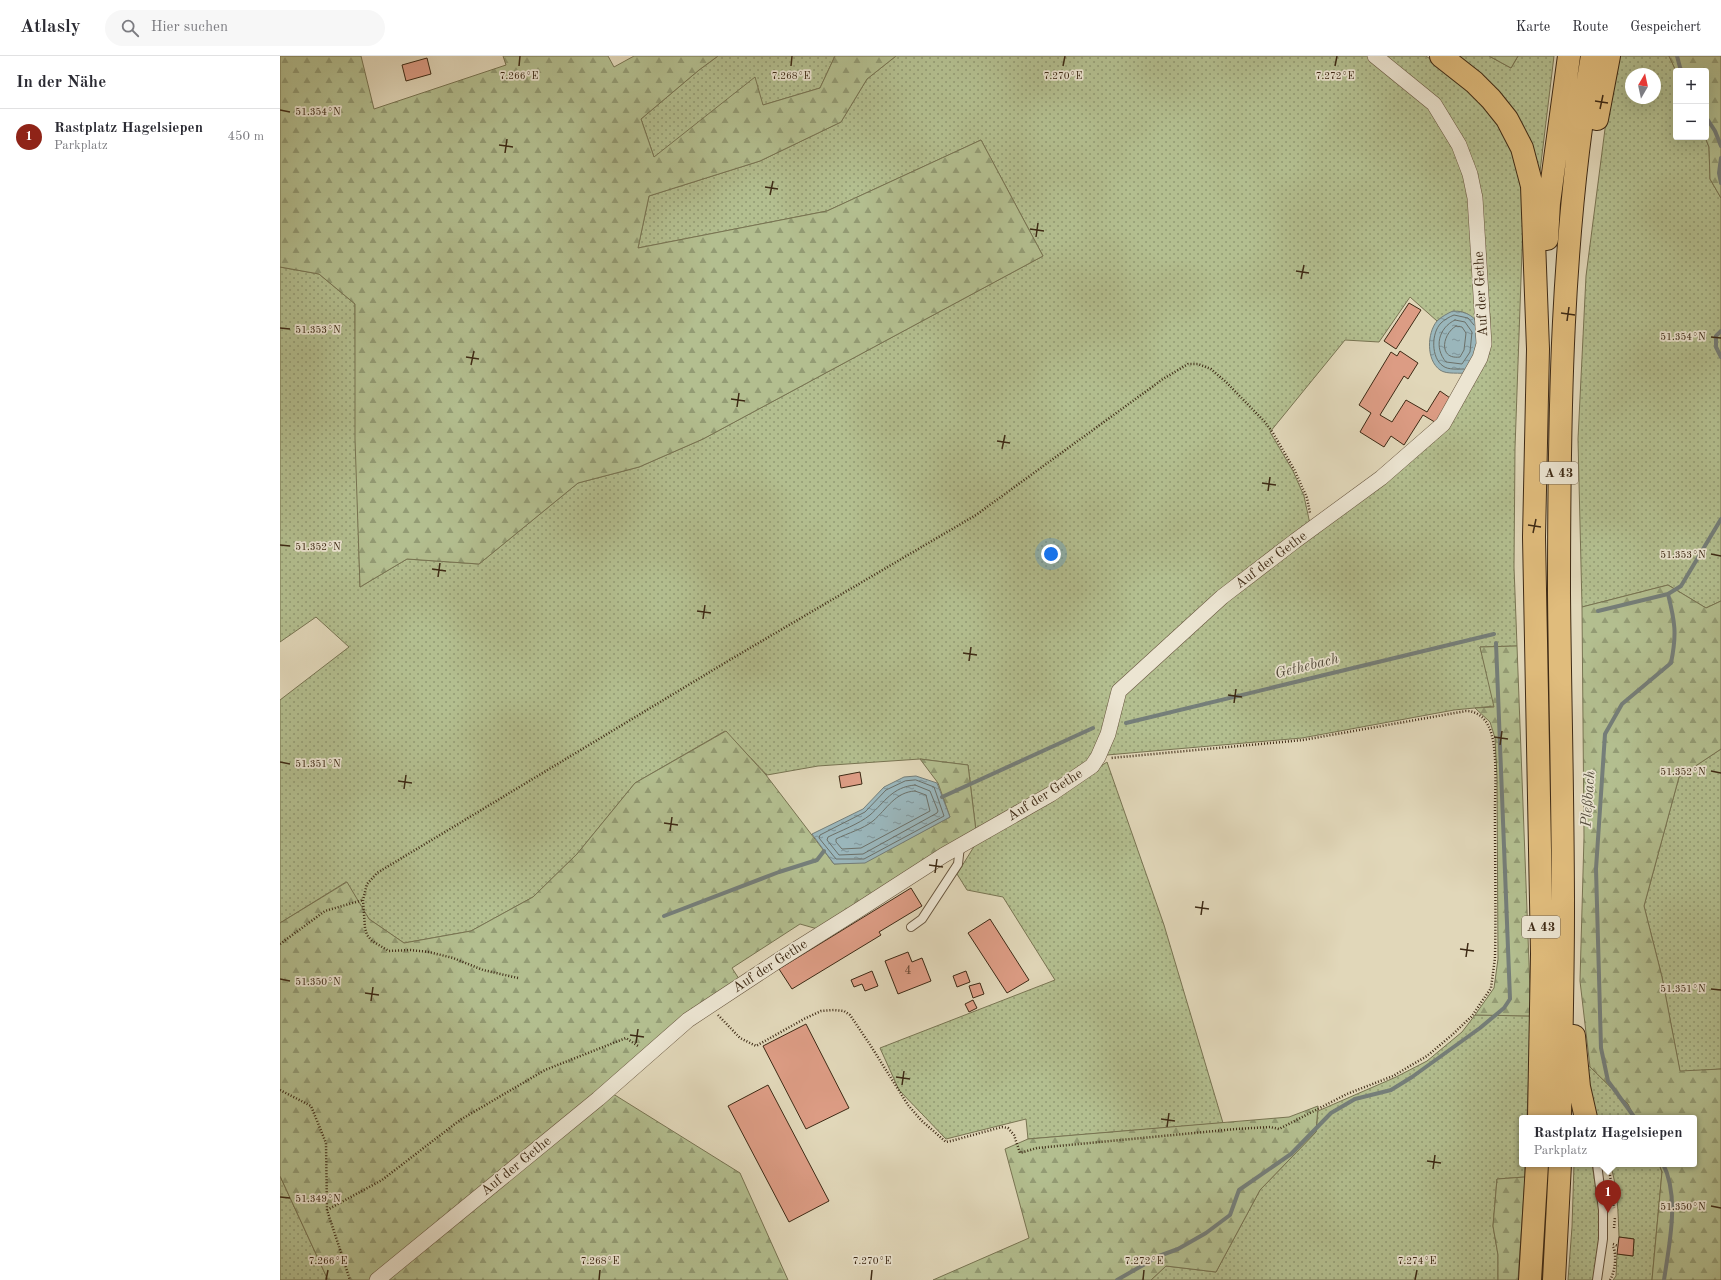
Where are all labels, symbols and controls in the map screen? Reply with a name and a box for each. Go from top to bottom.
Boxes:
search box [105,10,385,46]
icon: search [119,17,141,39]
text: Atlasly [20,18,81,37]
text: Hier suchen [151,20,228,35]
text: Karte [1516,20,1550,34]
text: Route [1572,20,1608,34]
text: Gespeichert [1630,20,1701,34]
north arrow [1625,68,1661,104]
map controls [1673,68,1709,140]
button: + [1673,68,1709,104]
text: 7.266°E [500,71,538,81]
text: 7.268°E [772,71,810,81]
text: 7.270°E [1044,71,1082,81]
text: 7.272°E [1316,71,1354,81]
text: In der Nähe [16,74,106,91]
button: − [1673,104,1709,140]
text: 51.354°N [295,107,341,117]
text: Rastplatz Hagelsiepen [54,121,203,136]
text: 1 [25,130,33,143]
text: 450 m [227,130,264,143]
text: Parkplatz [54,139,108,152]
street label: Auf der Gethe [1472,251,1490,337]
text: 51.353°N [295,325,341,335]
text: 51.354°N [1660,332,1706,342]
road number: A 43 [1540,462,1578,484]
street label: Auf der Gethe [1233,529,1309,591]
text: 51.352°N [295,542,341,552]
your location [1041,544,1061,564]
text: 51.353°N [1660,550,1706,560]
water label: Gethebach [1274,652,1341,682]
text: 51.351°N [295,759,341,769]
street label: Auf der Gethe [1005,766,1085,824]
text: 51.352°N [1660,767,1706,777]
water label: Pleßbach [1579,770,1598,829]
road number: A 43 [1522,916,1560,938]
street label: Auf der Gethe [730,937,810,995]
house number: 4 [905,965,912,977]
text: 51.350°N [295,977,341,987]
text: 51.351°N [1660,984,1706,994]
popup [1519,1115,1697,1167]
text: Rastplatz Hagelsiepen [1534,1126,1682,1141]
street label: Auf der Gethe [478,1134,554,1198]
text: Parkplatz [1534,1144,1587,1157]
pin: 1 [1595,1180,1621,1213]
text: 51.349°N [295,1194,341,1204]
text: 51.350°N [1660,1202,1706,1212]
text: 7.266°E [309,1256,347,1266]
text: 7.268°E [581,1256,619,1266]
text: 7.270°E [853,1256,891,1266]
text: 7.272°E [1125,1256,1163,1266]
text: 7.274°E [1398,1256,1436,1266]

